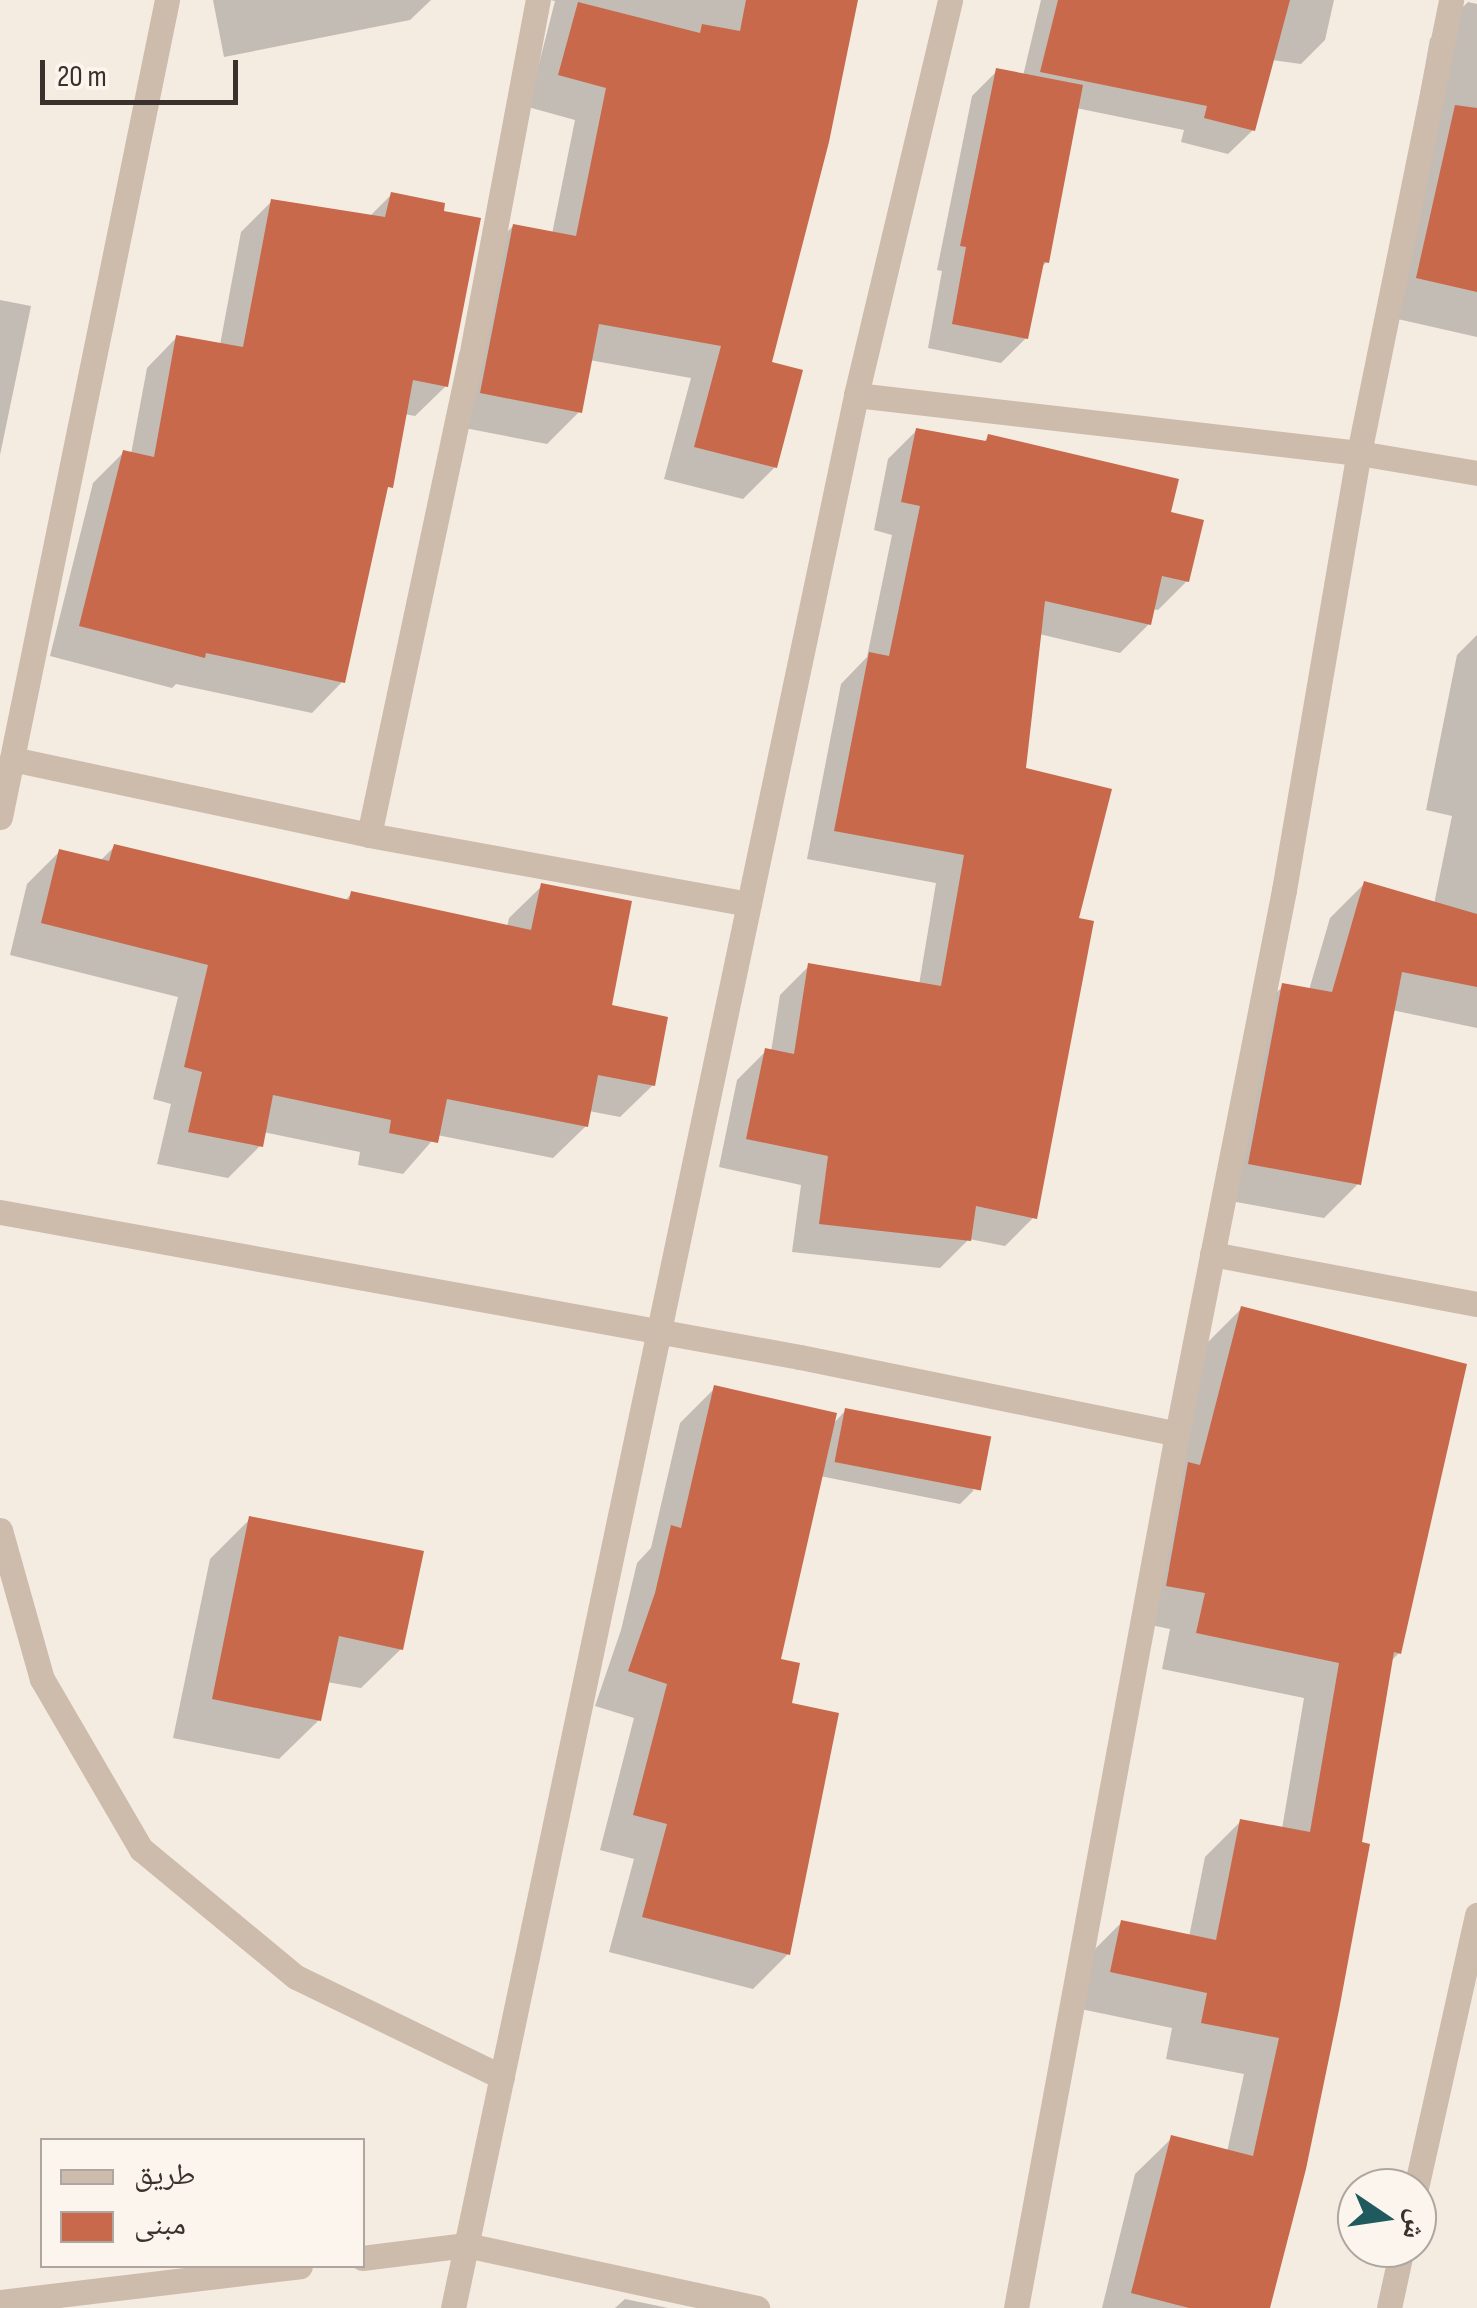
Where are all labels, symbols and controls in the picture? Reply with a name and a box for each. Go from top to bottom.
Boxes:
scale bar [45,40,242,102]
text: 20 m [57,59,107,95]
legend [40,2138,365,2268]
text: طريق [134,2157,195,2193]
north arrow [1337,2168,1437,2268]
text: ش [1395,2206,1434,2243]
text: مبنى [134,2207,186,2243]

